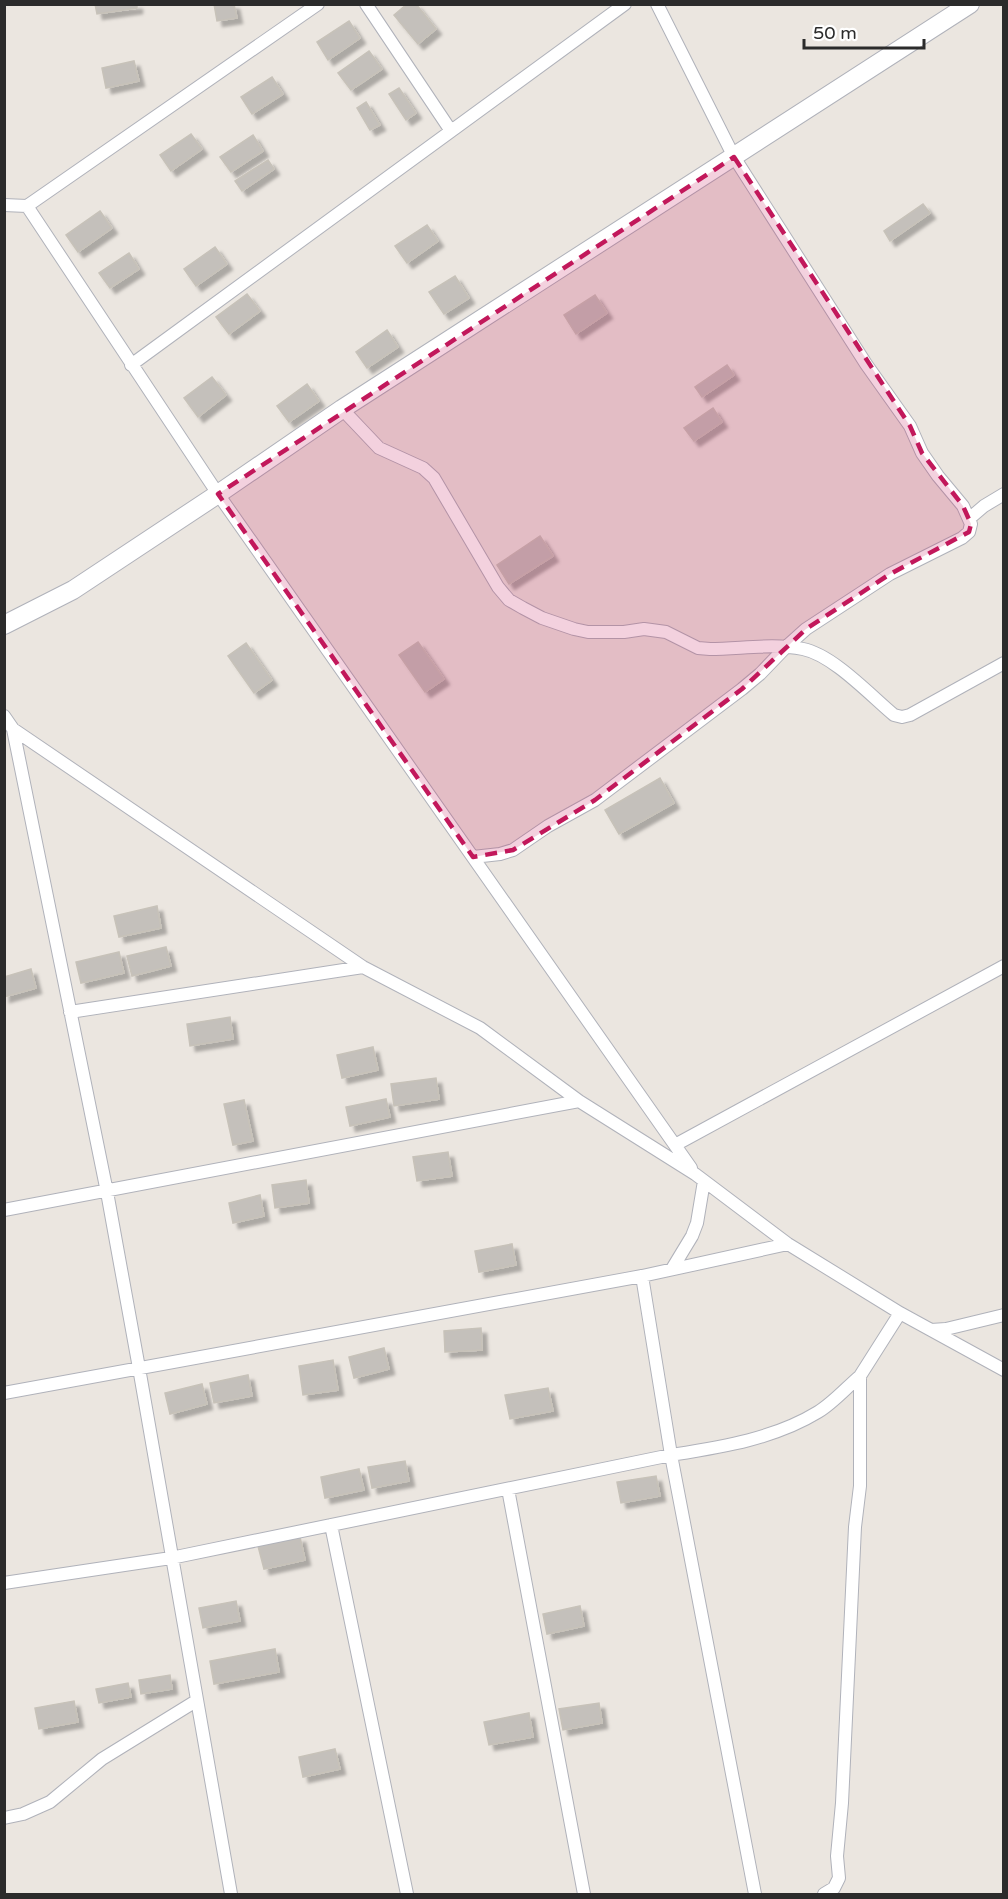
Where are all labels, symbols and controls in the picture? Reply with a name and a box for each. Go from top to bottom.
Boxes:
scale bar [804,12,924,50]
text: 50 m [813,22,857,44]

